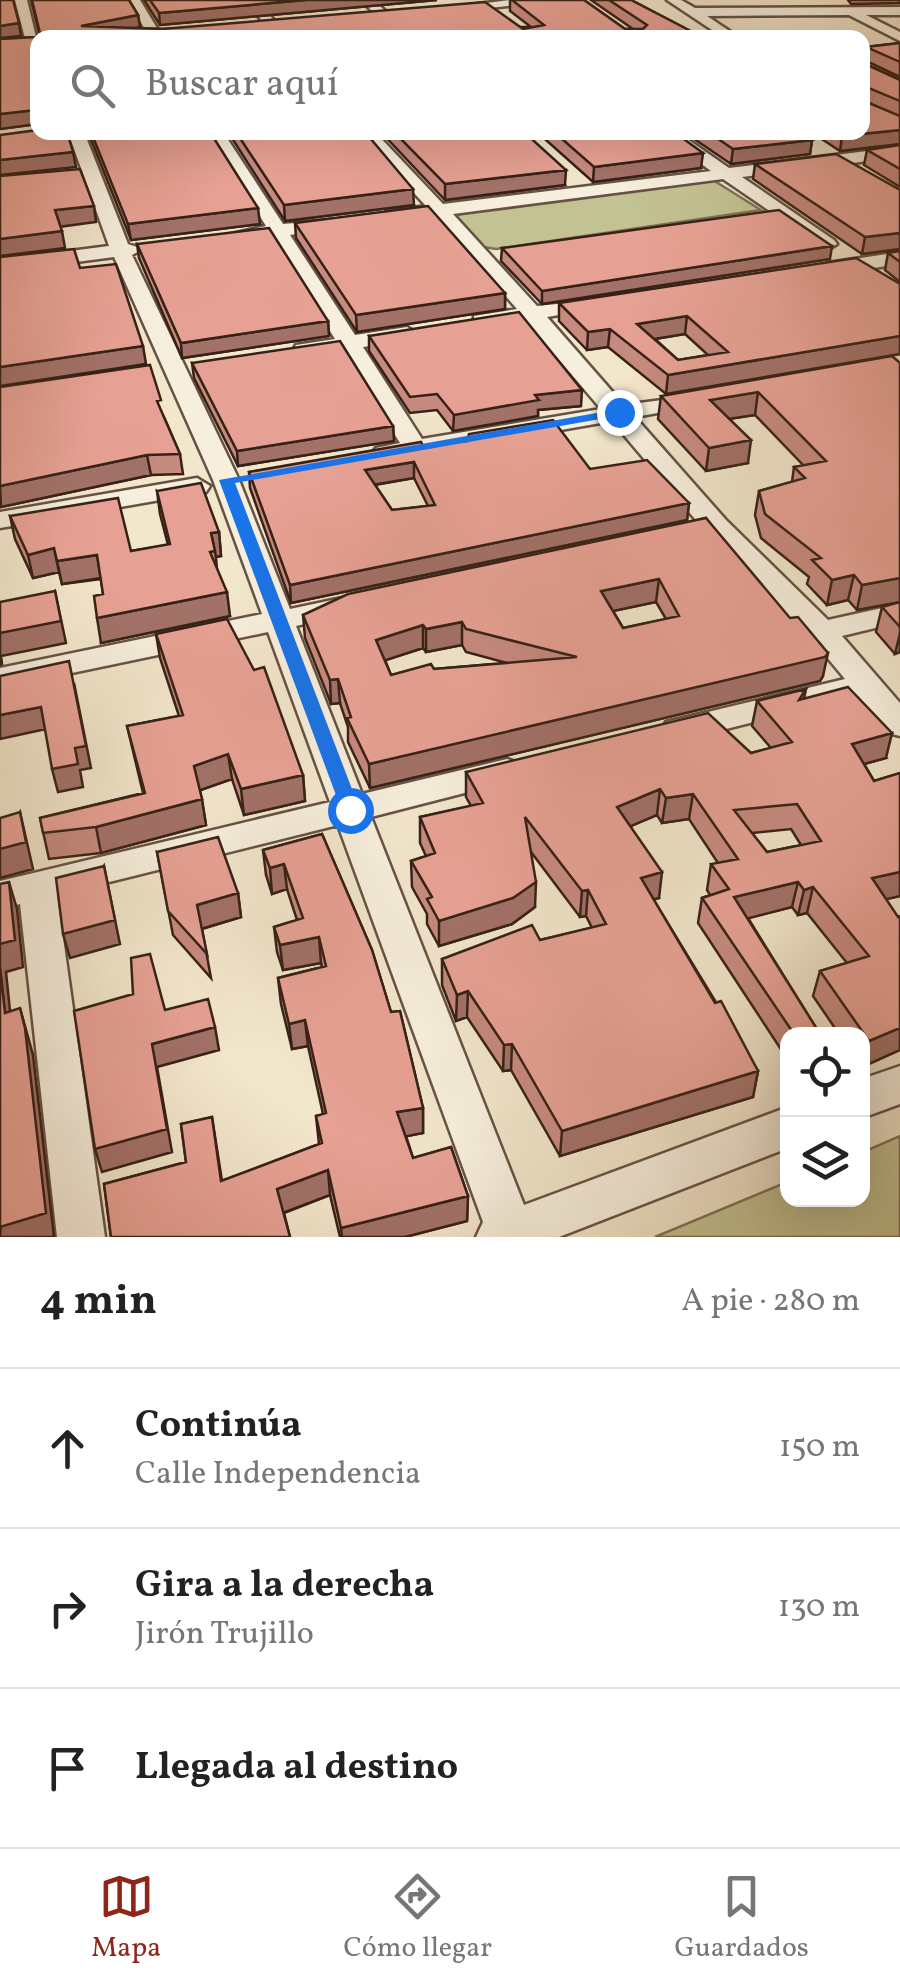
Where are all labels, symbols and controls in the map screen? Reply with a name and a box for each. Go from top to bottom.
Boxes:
search box [30,30,870,140]
icon: search [65,58,120,113]
text: Buscar aquí [145,59,338,112]
route end [597,390,643,436]
route start [328,788,374,834]
map controls [780,1027,870,1207]
button: locate [780,1027,870,1117]
button: layers [780,1117,870,1207]
text: 4 min [40,1273,157,1332]
text: A pie · 280 m [681,1280,860,1324]
text: Continúa [135,1400,302,1453]
icon: ahead [40,1421,95,1476]
text: 150 m [779,1426,860,1470]
text: Calle Independencia [135,1453,421,1497]
text: Gira a la derecha [135,1560,434,1613]
icon: right [40,1581,95,1636]
text: 130 m [778,1586,860,1630]
text: Jirón Trujillo [135,1613,314,1657]
icon: arrive [40,1741,95,1796]
text: Llegada al destino [135,1742,458,1795]
tab: Mapa [91,1869,161,1968]
tab: Cómo llegar [344,1869,492,1968]
tab: Guardados [674,1869,809,1968]

